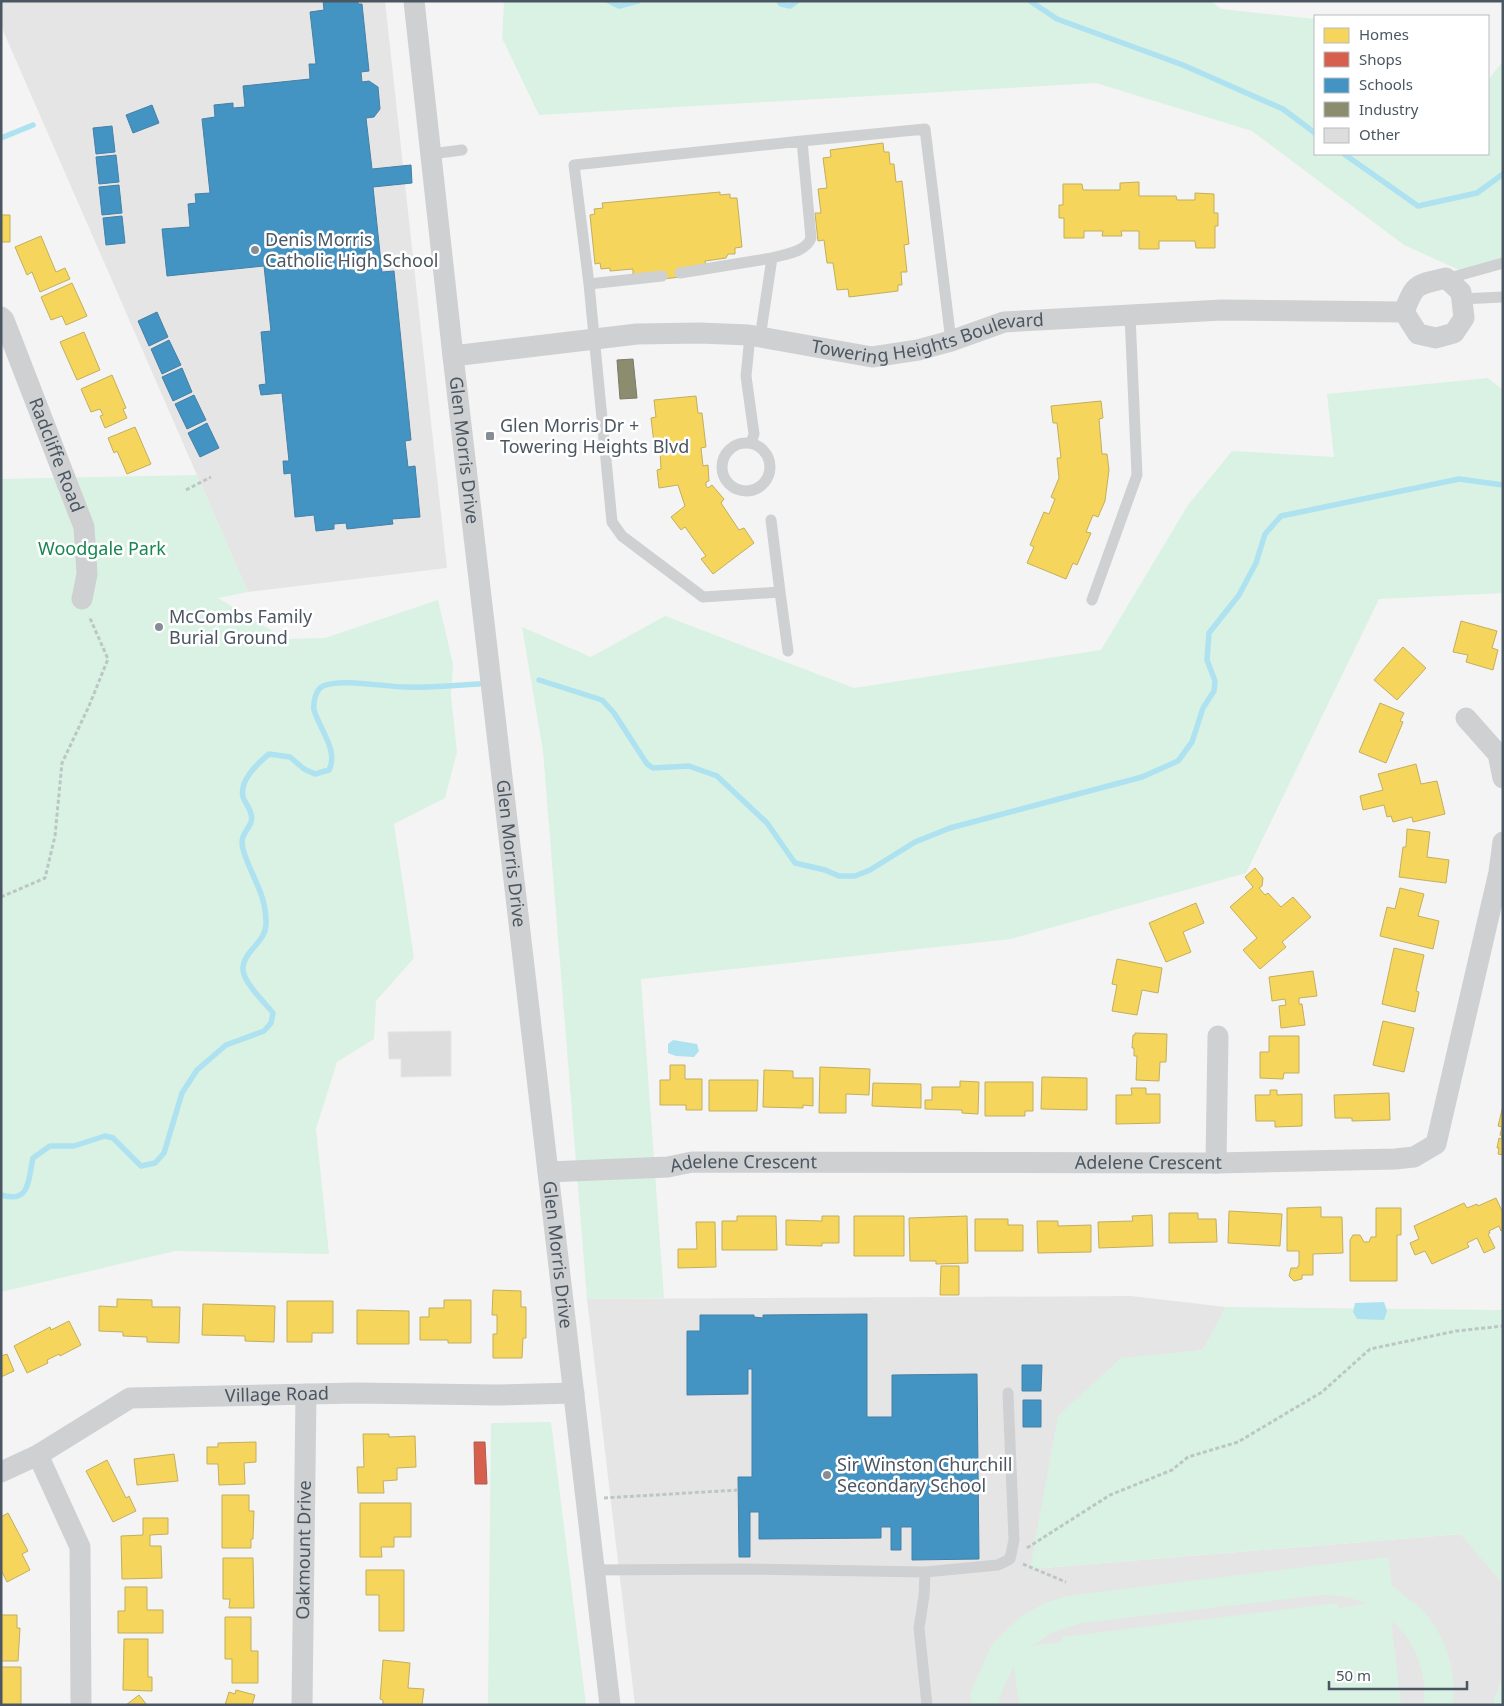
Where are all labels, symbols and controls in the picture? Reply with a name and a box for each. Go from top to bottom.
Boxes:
legend [1314,15,1489,155]
text: Homes [1359,24,1409,44]
text: Shops [1359,49,1402,69]
text: Schools [1359,74,1413,94]
text: Industry [1359,99,1419,119]
text: Other [1359,124,1400,144]
place label: Denis Morris Catholic High School [265,227,439,272]
marker: Denis Morris Catholic High School [249,244,261,256]
street label: Towering Heights Boulevard [810,307,1044,369]
street label: Glen Morris Drive [444,375,485,525]
street label: Radcliffe Road [24,394,90,515]
place label: Glen Morris Dr + Towering Heights Blvd [500,413,689,458]
marker: Glen Morris Dr + Towering Heights Blvd [484,430,496,442]
park label: Woodgale Park [38,536,166,560]
place label: McCombs Family Burial Ground [169,604,313,649]
marker: McCombs Family Burial Ground [153,621,165,633]
street label: Glen Morris Drive [491,778,532,928]
street label: Adelene Crescent [668,1149,818,1177]
street label: Adelene Crescent [1075,1150,1223,1174]
street label: Glen Morris Drive [538,1180,579,1330]
street label: Village Road [225,1381,329,1407]
place label: Sir Winston Churchill Secondary School [837,1452,1012,1497]
marker: Sir Winston Churchill Secondary School [821,1469,833,1481]
street label: Oakmount Drive [290,1480,316,1620]
scale bar [1329,1658,1466,1690]
text: 50 m [1336,1665,1371,1685]

